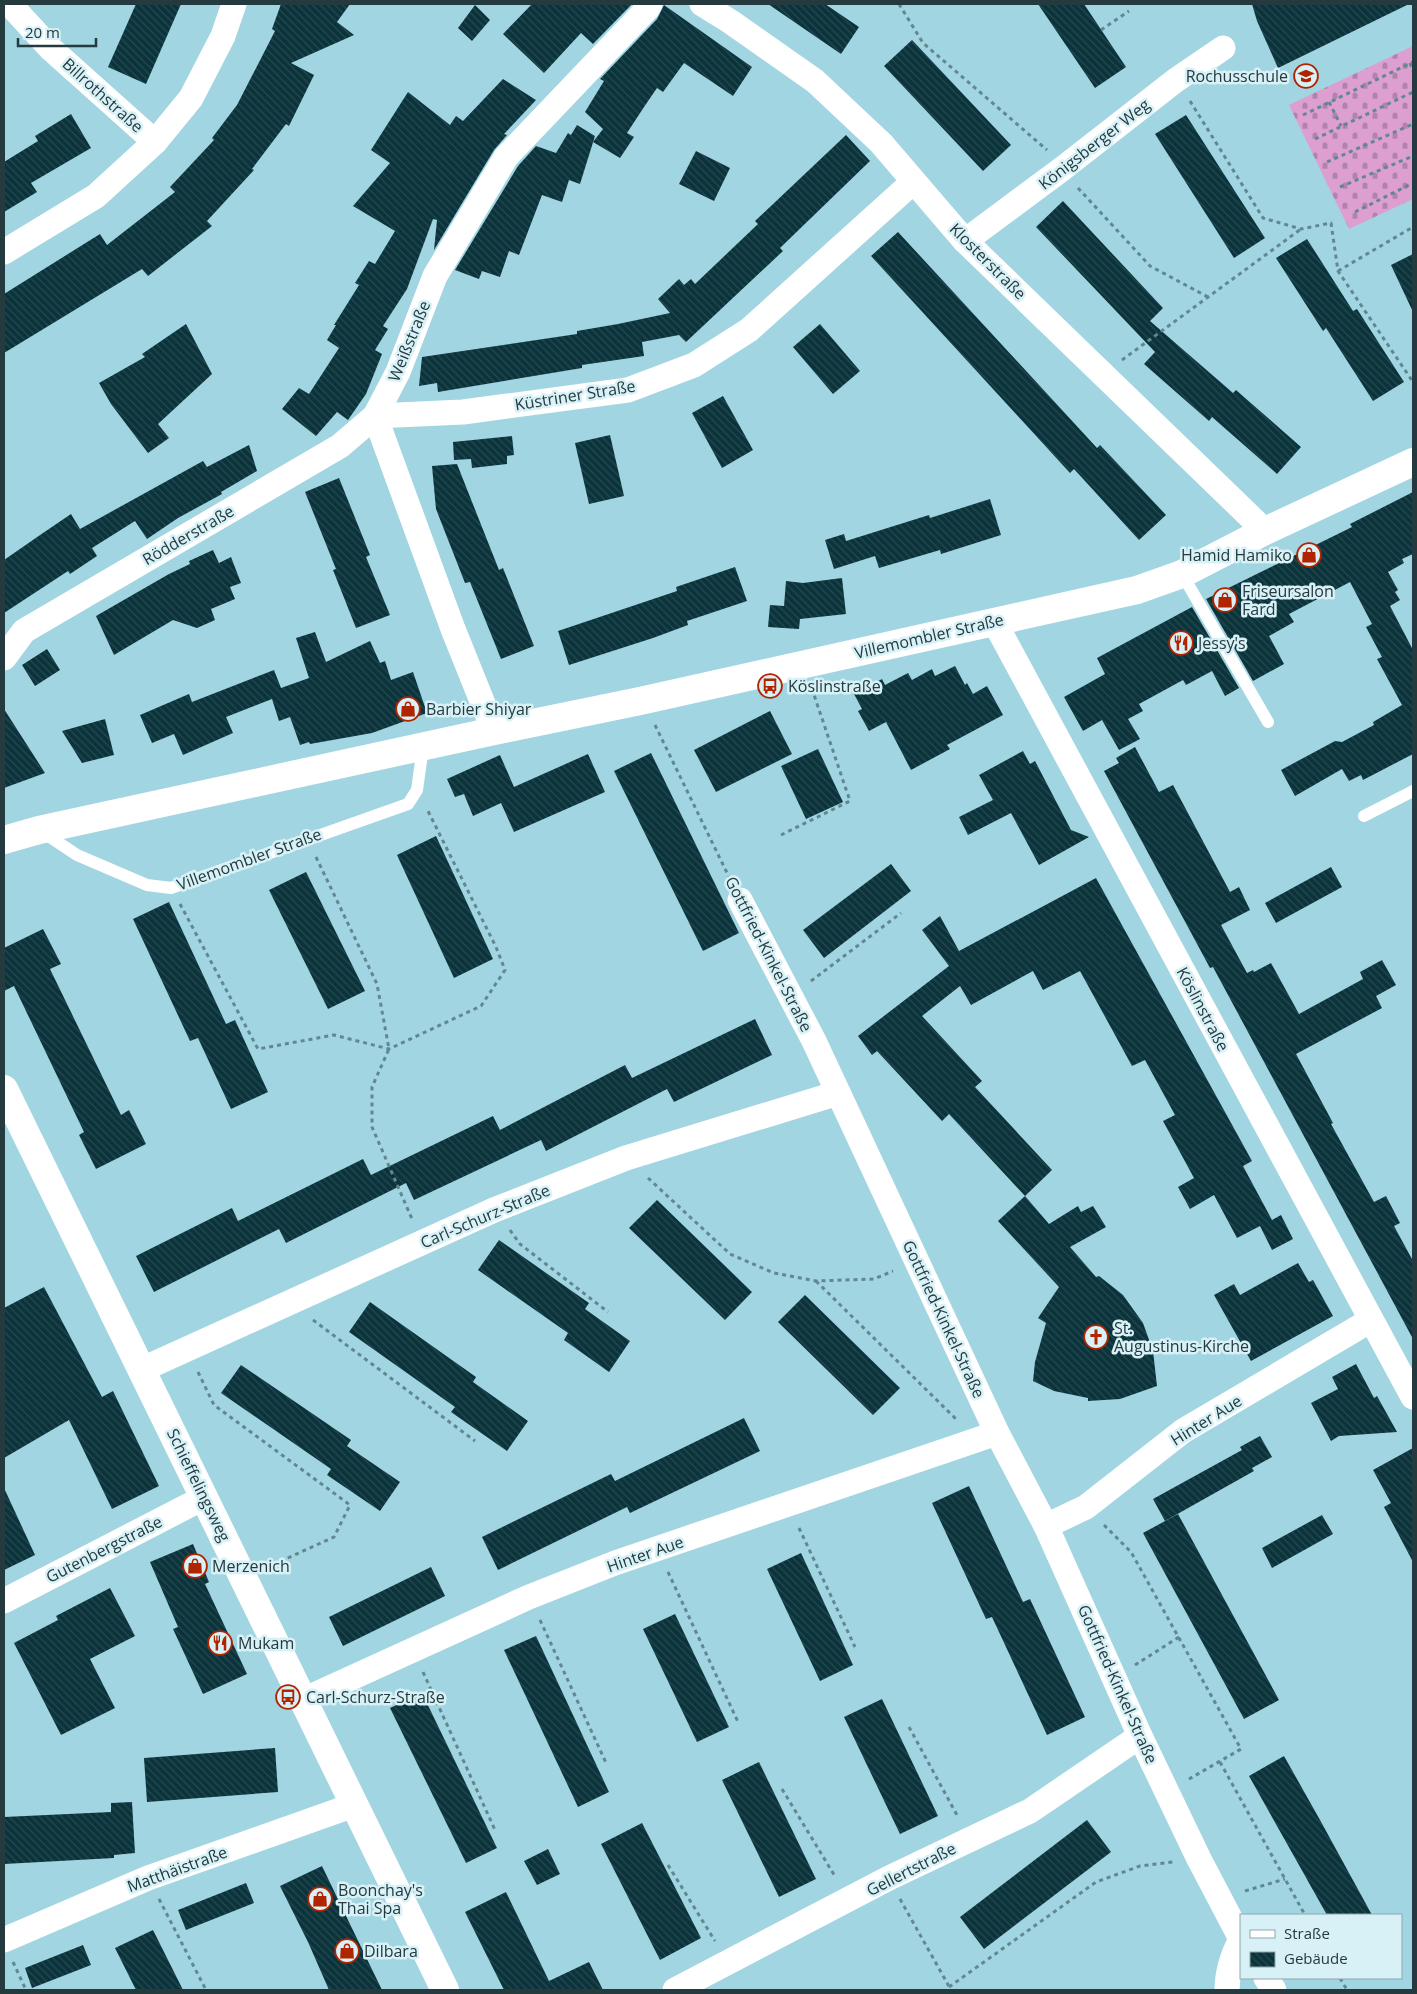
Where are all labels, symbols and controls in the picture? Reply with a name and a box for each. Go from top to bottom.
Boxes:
scale bar [18,15,95,47]
text: 20 m [25,22,60,42]
street label: Billrothstraße [58,53,148,137]
school or university icon: Rochusschule [1293,63,1319,89]
place label: Rochusschule [1186,65,1288,87]
street label: Königsberger Weg [1034,93,1154,194]
street label: Klosterstraße [945,218,1031,304]
street label: Weißstraße [383,297,435,385]
street label: Küstriner Straße [513,375,637,415]
street label: Rödderstraße [138,500,238,570]
shop icon: Hamid Hamiko [1296,542,1322,568]
place label: Hamid Hamiko [1181,544,1292,566]
place label: Friseursalon Fard [1242,580,1334,620]
shop icon: Friseursalon Fard [1212,587,1238,613]
street label: Villemombler Straße [852,608,1006,664]
restaurant icon: Jessy's [1168,630,1194,656]
place label: Jessy's [1196,632,1246,654]
bus stop icon: Köslinstraße [757,673,783,699]
place label: Köslinstraße [788,675,881,697]
shop icon: Barbier Shiyar [395,696,421,722]
place label: Barbier Shiyar [426,698,532,720]
street label: Villemombler Straße [174,823,324,895]
street label: Gottfried-Kinkel-Straße [720,873,818,1035]
street label: Köslinstraße [1172,963,1234,1055]
street label: Carl-Schurz-Straße [417,1179,553,1253]
street label: Gottfried-Kinkel-Straße [898,1237,990,1401]
place label: St. Augustinus-Kirche [1114,1317,1249,1357]
church icon: St. Augustinus-Kirche [1083,1324,1109,1350]
street label: Hinter Aue [1166,1389,1246,1451]
street label: Schieffelingsweg [162,1425,236,1546]
street label: Gutenbergstraße [42,1510,166,1588]
street label: Hinter Aue [604,1531,686,1577]
shop icon: Merzenich [182,1553,208,1579]
place label: Merzenich [212,1555,290,1577]
street label: Gottfried-Kinkel-Straße [1073,1601,1163,1767]
restaurant icon: Mukam [207,1630,233,1656]
place label: Mukam [238,1632,294,1654]
bus stop icon: Carl-Schurz-Straße [275,1684,301,1710]
place label: Carl-Schurz-Straße [306,1686,445,1708]
street label: Gellertstraße [863,1837,960,1901]
street label: Matthäistraße [124,1841,230,1897]
place label: Boonchay's Thai Spa [338,1879,423,1919]
shop icon: Boonchay's Thai Spa [307,1886,333,1912]
legend [1240,1914,1402,1979]
text: Straße [1284,1923,1330,1943]
shop icon: Dilbara [334,1938,360,1964]
place label: Dilbara [364,1940,418,1962]
text: Gebäude [1284,1948,1348,1968]

